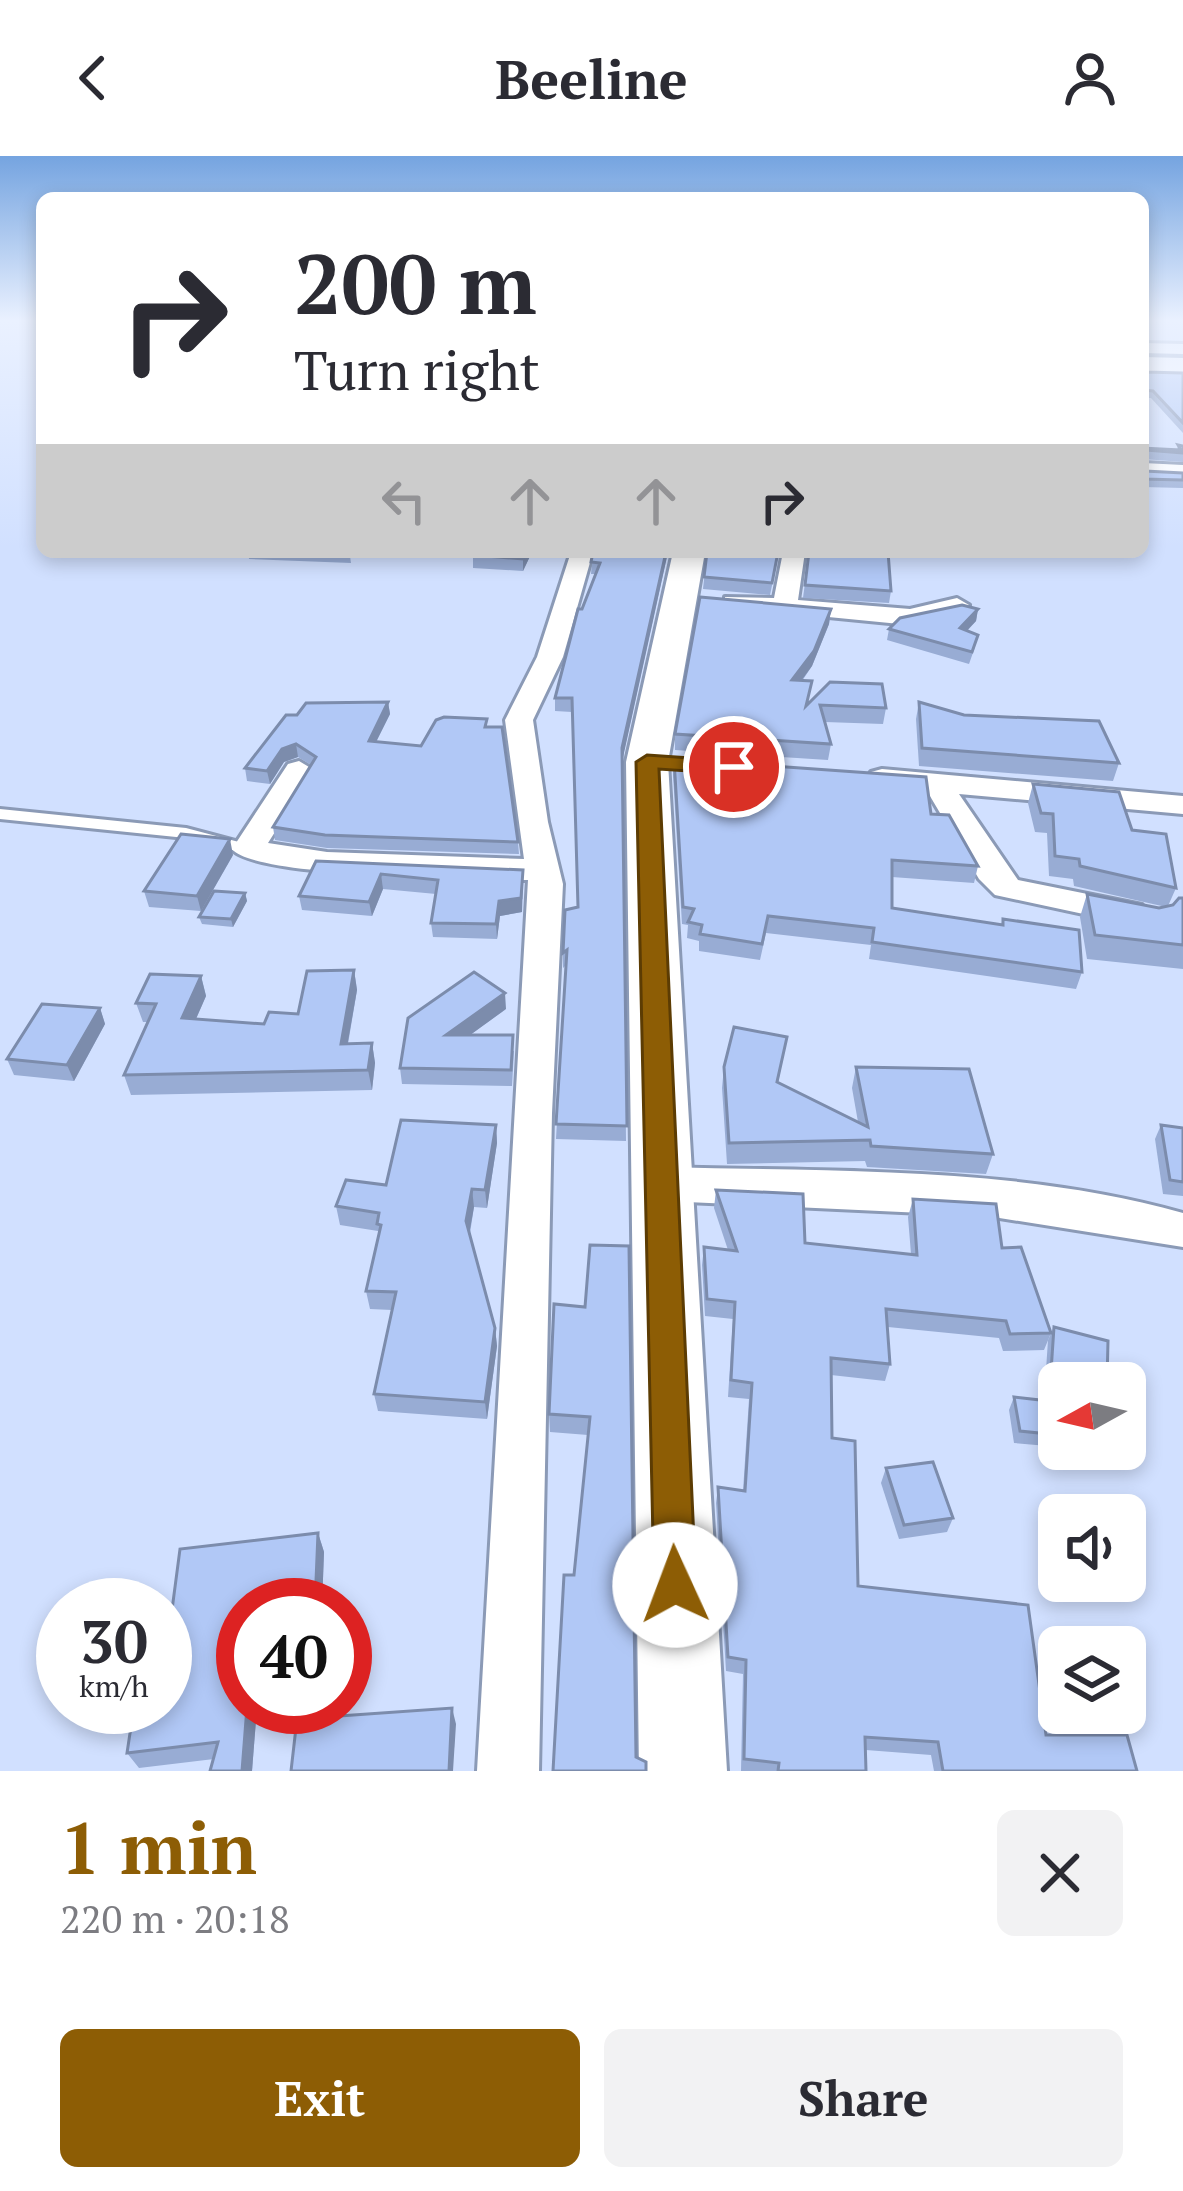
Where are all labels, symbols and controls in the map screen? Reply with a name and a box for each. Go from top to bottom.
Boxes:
text: Beeline [495,43,688,114]
icon: back [60,45,126,111]
icon: person [1057,45,1123,111]
text: 200 m [294,227,537,338]
icon: right [96,240,252,396]
text: Turn right [294,334,540,405]
icon: left [371,468,437,534]
icon: ahead [497,468,563,534]
icon: ahead [623,468,689,534]
icon: right [749,468,815,534]
pin [683,716,785,818]
icon: arrive [701,734,767,800]
north arrow [1038,1362,1146,1470]
map controls [1038,1362,1146,1734]
button: sound [1038,1494,1146,1602]
position arrow [612,1522,738,1648]
speed limit sign: 40 [216,1578,372,1734]
text: 30 [80,1601,148,1680]
button: layers [1038,1626,1146,1734]
text: km/h [79,1666,149,1706]
text: 1 min [60,1799,257,1895]
button: close [997,1810,1123,1936]
text: 220 m · 20:18 [60,1892,290,1944]
button: Exit [60,2029,580,2167]
button: Share [604,2029,1123,2167]

